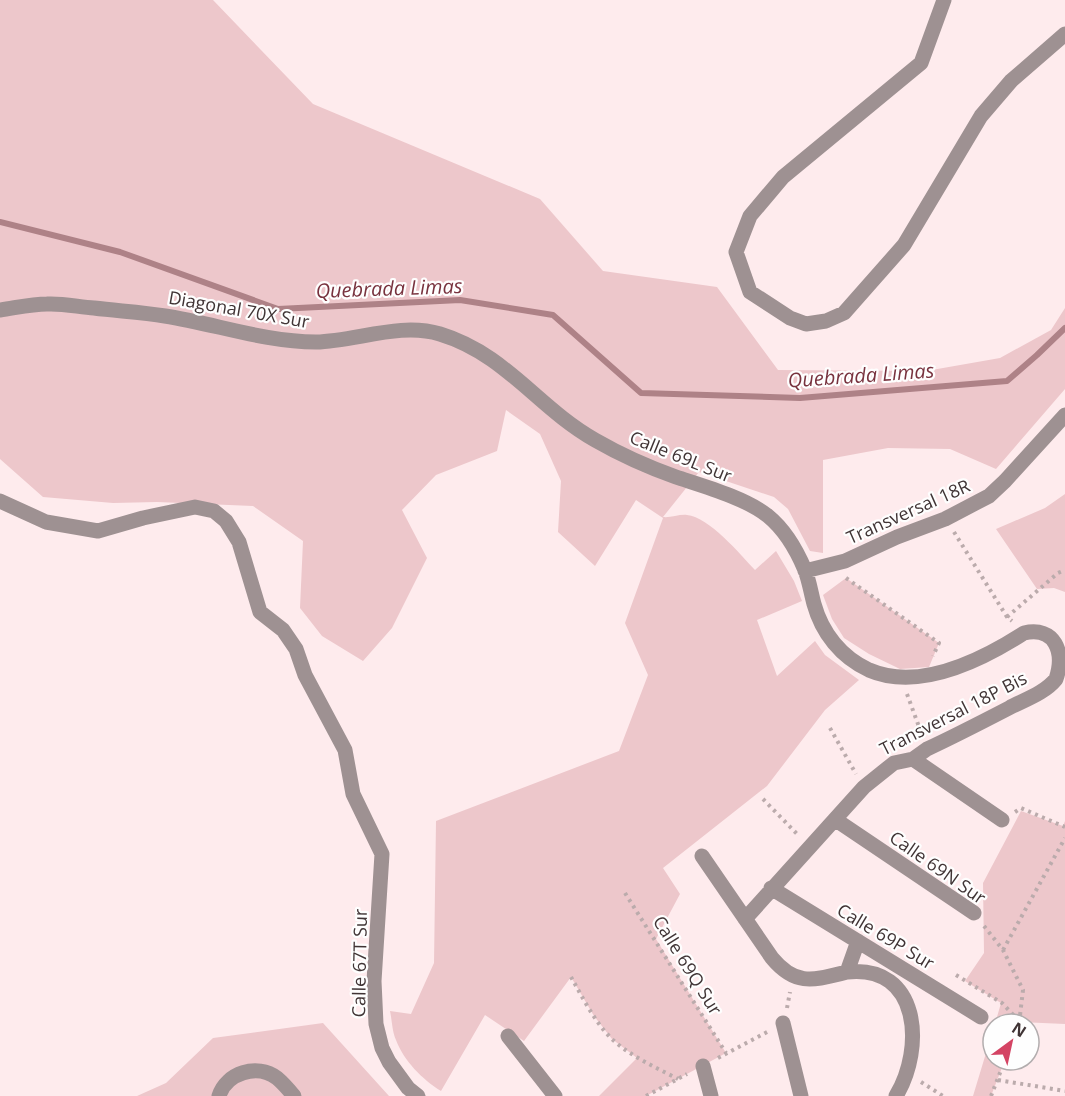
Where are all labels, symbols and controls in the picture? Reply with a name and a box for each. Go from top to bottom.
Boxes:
water label: Quebrada Limas [315,272,463,304]
street label: Diagonal 70X Sur [167,285,312,333]
water label: Quebrada Limas [787,356,935,394]
street label: Calle 69L Sur [626,425,736,488]
street label: Transversal 18R [842,473,974,549]
street label: Transversal 18P Bis [875,666,1031,760]
street label: Calle 69N Sur [885,825,991,909]
street label: Calle 69P Sur [833,897,940,975]
street label: Calle 67T Sur [346,908,372,1018]
street label: Calle 69Q Sur [648,911,728,1020]
north arrow [981,1012,1041,1072]
text: N [1008,1017,1031,1042]

